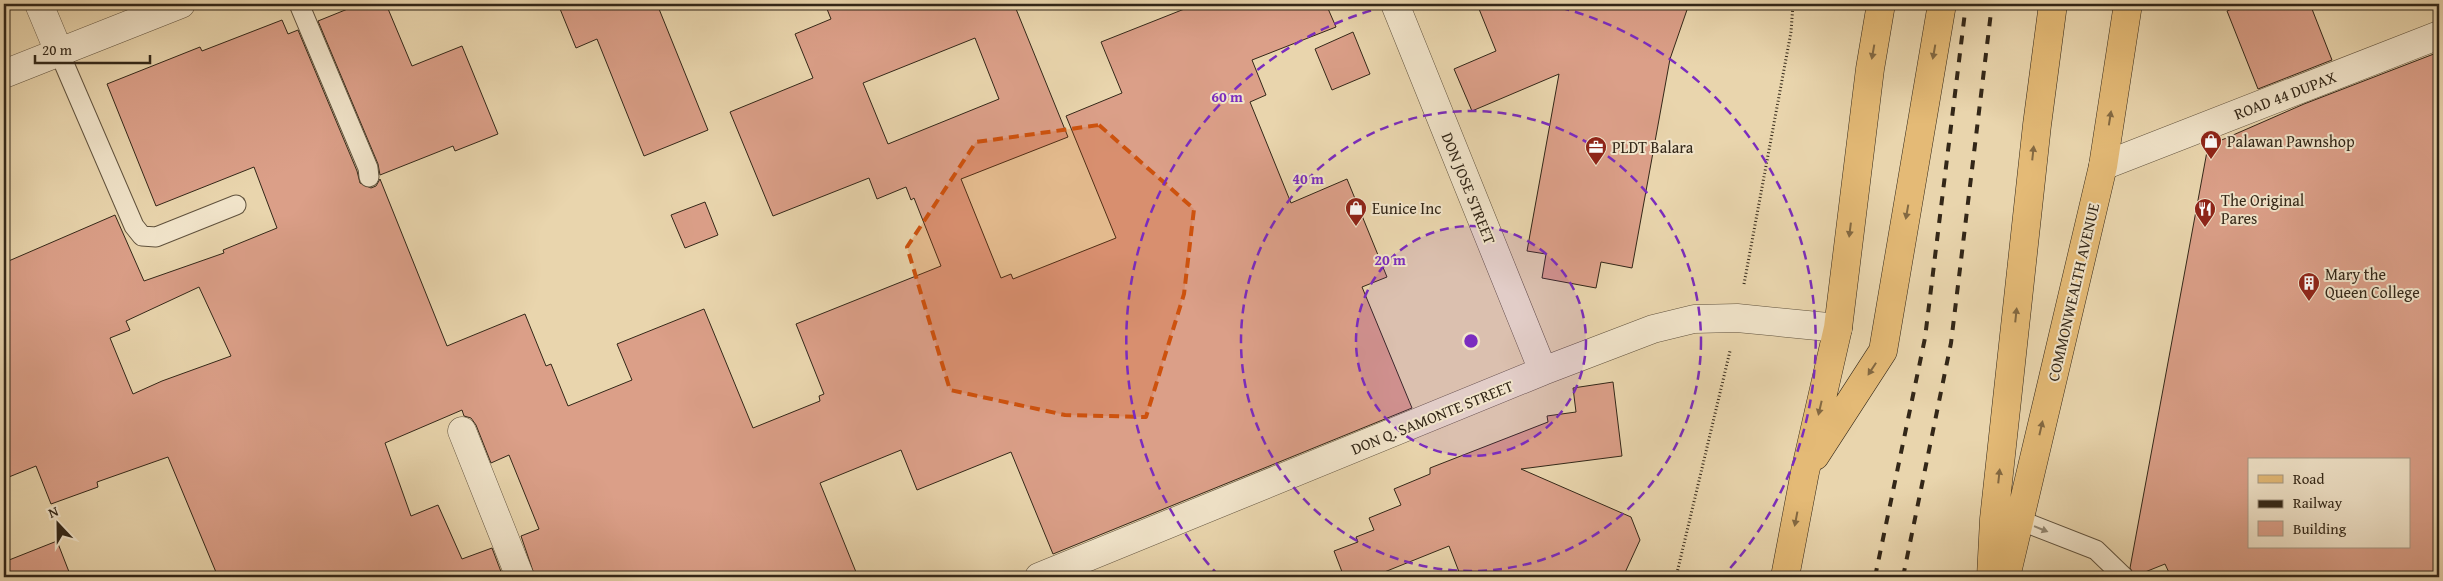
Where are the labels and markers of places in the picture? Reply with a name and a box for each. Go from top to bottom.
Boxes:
shop icon: Palawan Pawnshop [2199,129,2223,160]
place label: Palawan Pawnshop [2227,129,2355,153]
office icon: PLDT Balara [1584,135,1608,166]
place label: PLDT Balara [1612,135,1694,159]
place label: The Original Pares [2221,188,2305,230]
shop icon: Eunice Inc [1344,196,1368,227]
place label: Eunice Inc [1372,196,1441,220]
restaurant icon: The Original Pares [2193,197,2217,228]
place label: Mary the Queen College [2325,262,2420,304]
building icon: Mary the Queen College [2297,271,2321,302]
centre of rings [1462,332,1480,350]

